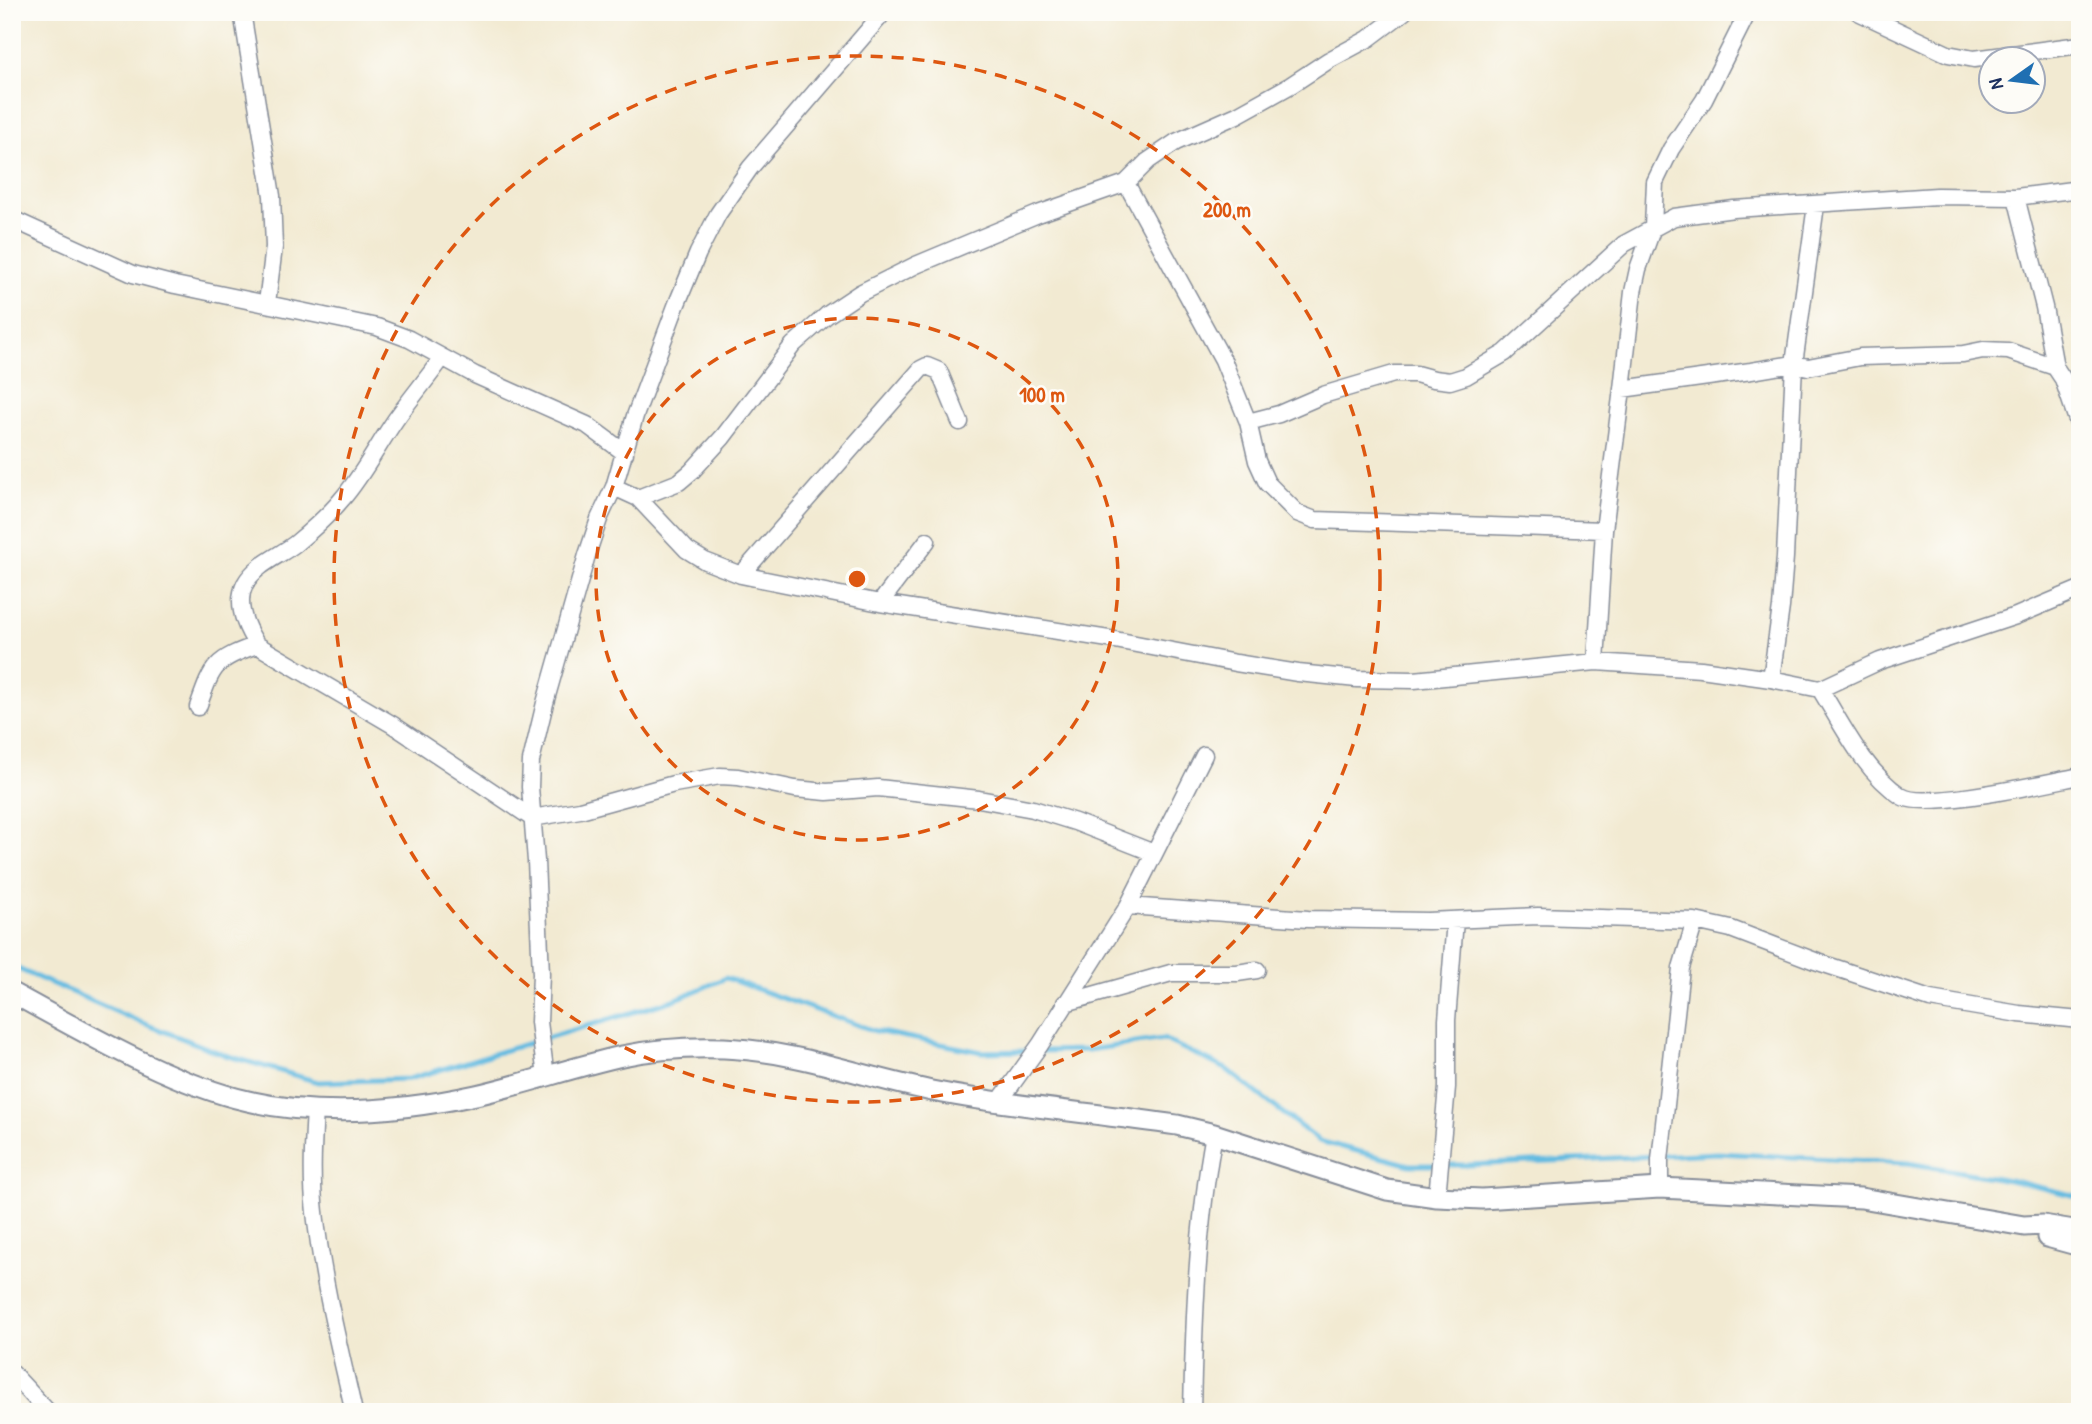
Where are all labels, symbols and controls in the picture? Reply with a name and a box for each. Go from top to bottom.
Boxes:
north arrow [1976,46,2046,116]
text: N [1982,76,2009,92]
text: 200 m [1203,195,1251,224]
text: 100 m [1019,380,1065,409]
centre of rings [845,567,869,591]

